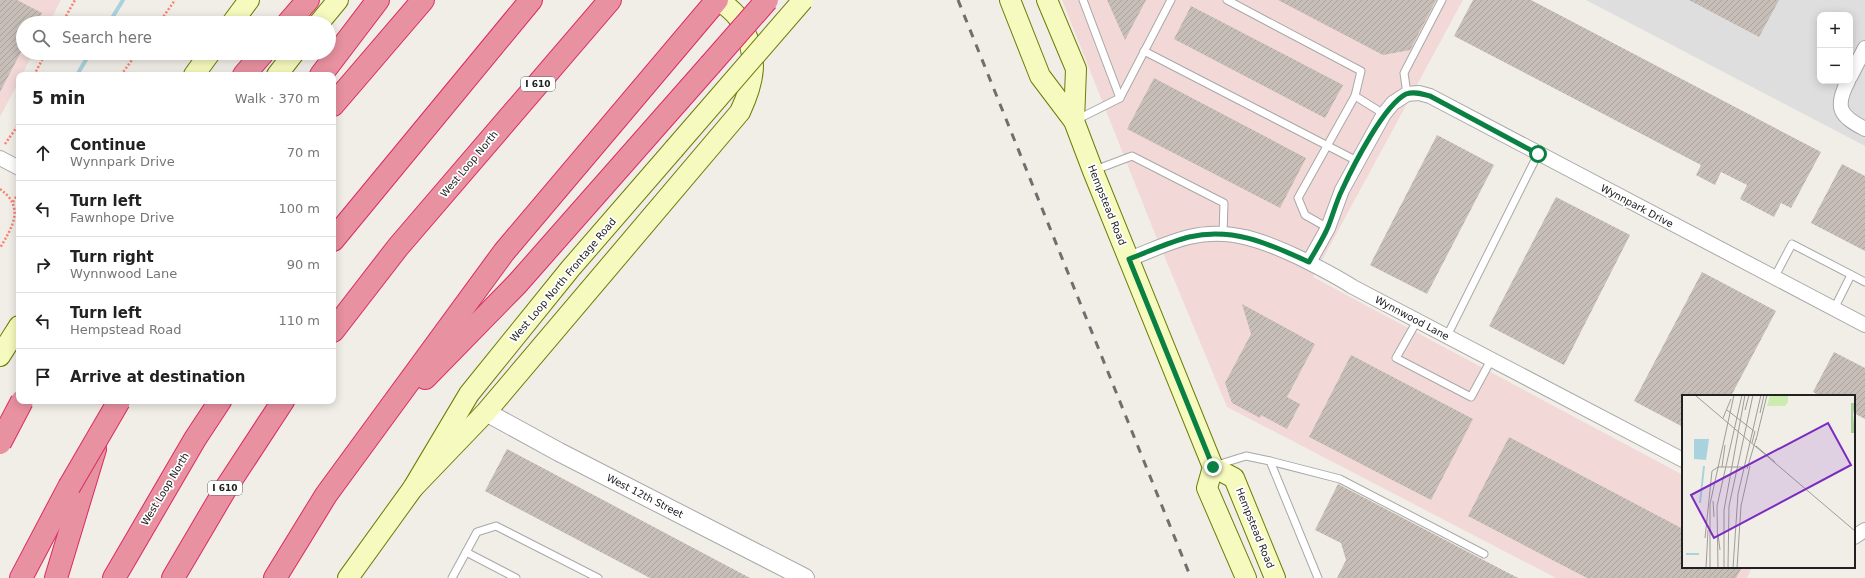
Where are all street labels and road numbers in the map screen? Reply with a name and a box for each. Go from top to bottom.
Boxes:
road number: I 610 [521,77,555,91]
street label: West Loop North [438,129,500,199]
street label: Hempstead Road [1086,163,1128,247]
street label: Wynnpark Drive [1599,182,1675,230]
street label: West Loop North Frontage Road [508,216,618,344]
street label: Wynnwood Lane [1373,294,1451,342]
street label: West Loop North [139,451,191,527]
street label: West 12th Street [605,472,685,520]
road number: I 610 [208,481,242,495]
street label: Hempstead Road [1234,486,1276,570]

